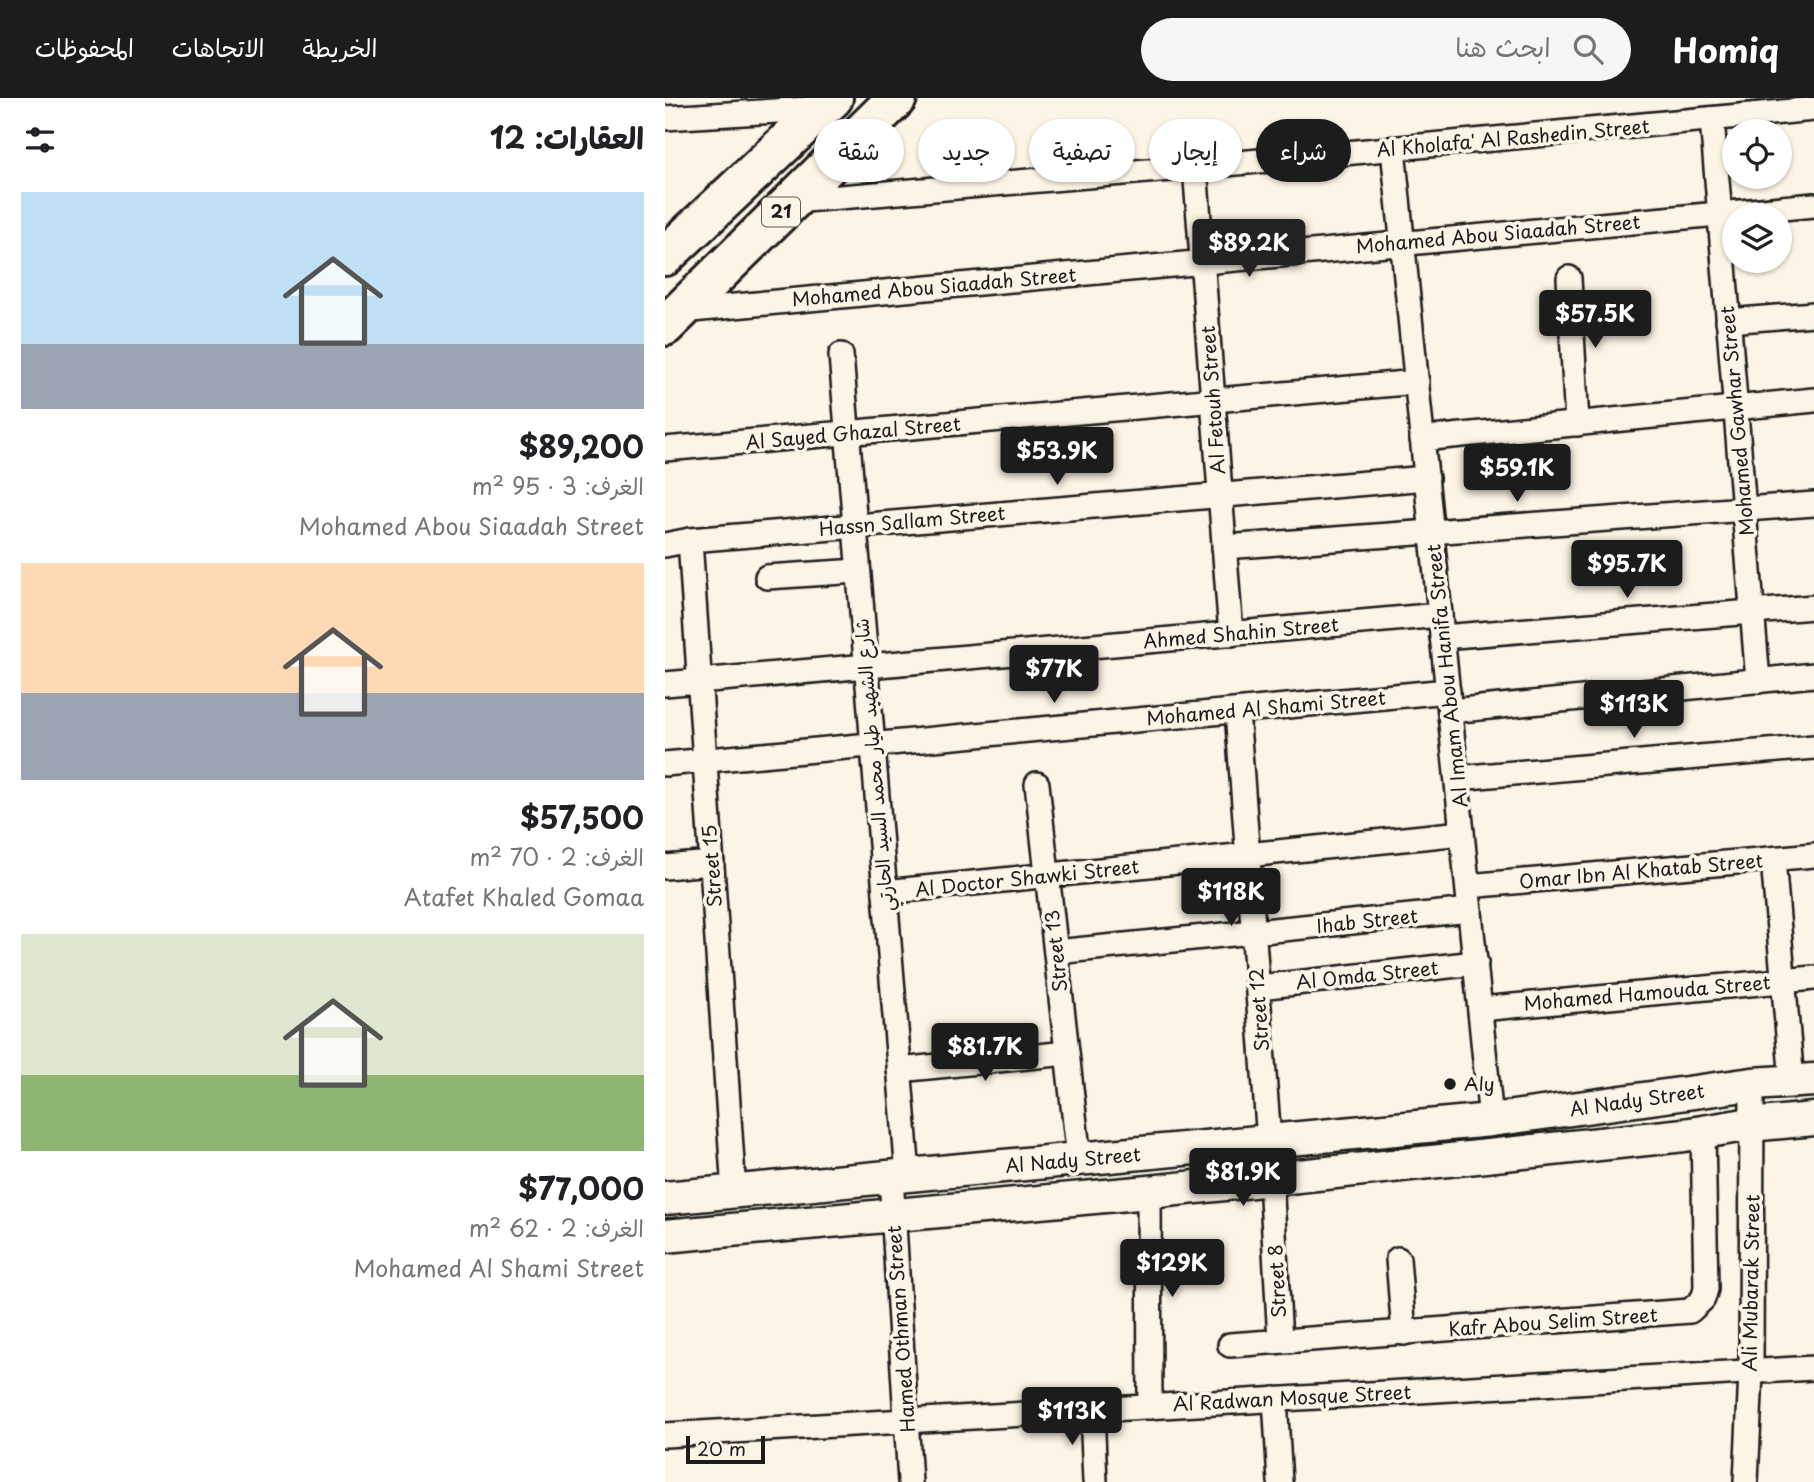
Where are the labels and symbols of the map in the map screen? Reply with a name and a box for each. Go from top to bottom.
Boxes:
street label: Al Kholafa' Al Rashedin Street [1375,111,1651,163]
road number: 21 [762,198,800,226]
street label: Mohamed Abou Siaadah Street [1355,207,1641,259]
pin: $89.2K [1192,220,1306,279]
street label: Mohamed Abou Siaadah Street [791,260,1077,312]
pin: $57.5K [1538,290,1652,350]
street label: Mohamed Gawhar Street [1712,305,1760,537]
street label: Al Fetouh Street [1193,324,1231,475]
street label: Al Sayed Ghazal Street [744,409,962,455]
pin: $53.9K [1000,428,1114,487]
pin: $59.1K [1460,444,1574,504]
street label: Hassn Sallam Street [817,498,1007,542]
pin: $95.7K [1570,540,1684,600]
street label: Al Imam Abou Hanifa Street [1418,543,1474,809]
street label: Ahmed Shahin Street [1142,609,1340,655]
street label: شارع الشهيد طيار محمد السيد الحارتي [846,617,904,913]
pin: $77K [1013,646,1095,705]
pin: $113K [1585,680,1683,740]
street label: Mohamed Al Shami Street [1145,683,1387,731]
street label: Street 15 [694,824,728,908]
street label: Omar Ibn Al Khatab Street [1518,845,1764,895]
street label: Al Doctor Shawki Street [913,851,1141,903]
pin: $118K [1182,868,1280,928]
street label: Ihab Street [1315,901,1419,939]
street label: Street 13 [1037,909,1073,994]
street label: Al Omda Street [1294,953,1440,995]
street label: Mohamed Hamouda Street [1522,967,1772,1017]
street label: Street 12 [1241,968,1275,1053]
pin: $81.7K [928,1024,1042,1083]
place label: Aly [1464,1069,1495,1097]
marker: Aly [1442,1076,1458,1092]
street label: Al Nady Street [1568,1076,1706,1122]
street label: Al Nady Street [1004,1139,1142,1179]
pin: $81.9K [1186,1148,1300,1208]
street label: Ali Mubarak Street [1734,1194,1766,1372]
street label: Hamed Othman Street [879,1224,921,1433]
pin: $129K [1123,1240,1221,1299]
street label: Street 8 [1260,1243,1292,1319]
street label: Kafr Abou Selim Street [1447,1300,1659,1342]
street label: Al Radwan Mosque Street [1172,1377,1412,1417]
pin: $113K [1023,1388,1121,1447]
scale bar [686,1433,765,1465]

